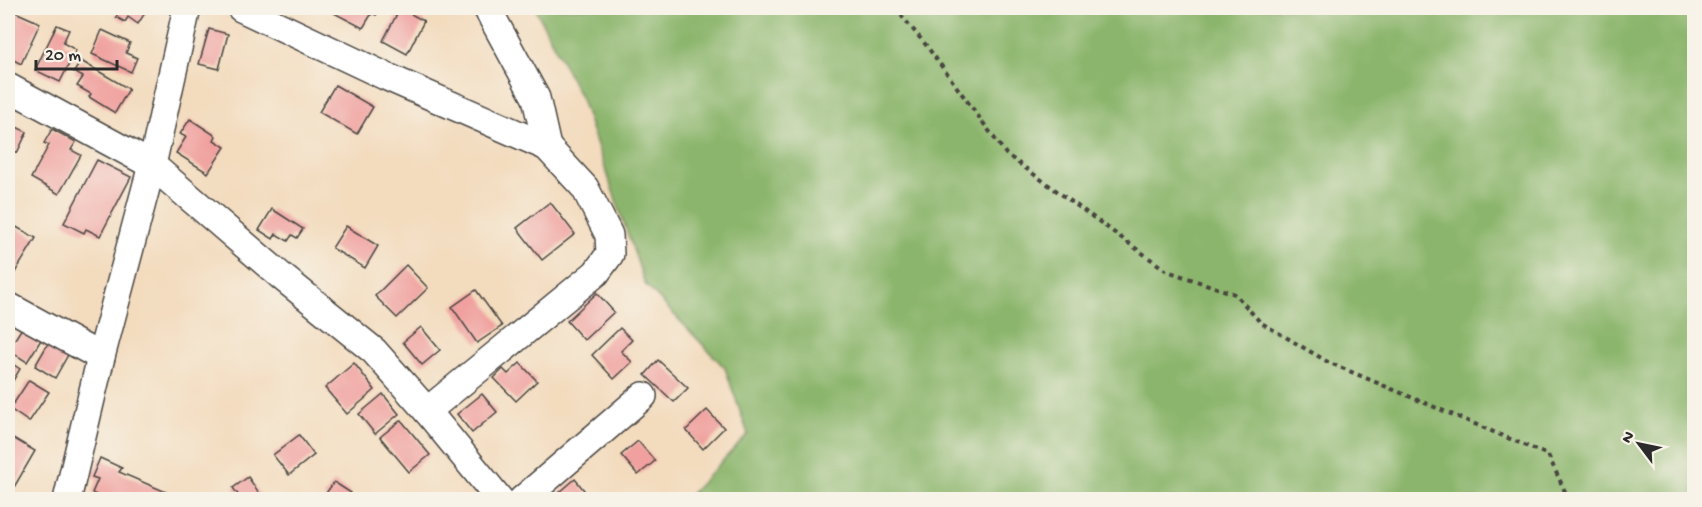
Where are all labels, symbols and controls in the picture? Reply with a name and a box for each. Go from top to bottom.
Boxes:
scale bar [36,33,117,71]
text: 20 m [45,46,81,67]
north arrow [1609,414,1669,474]
text: N [1618,428,1640,447]

